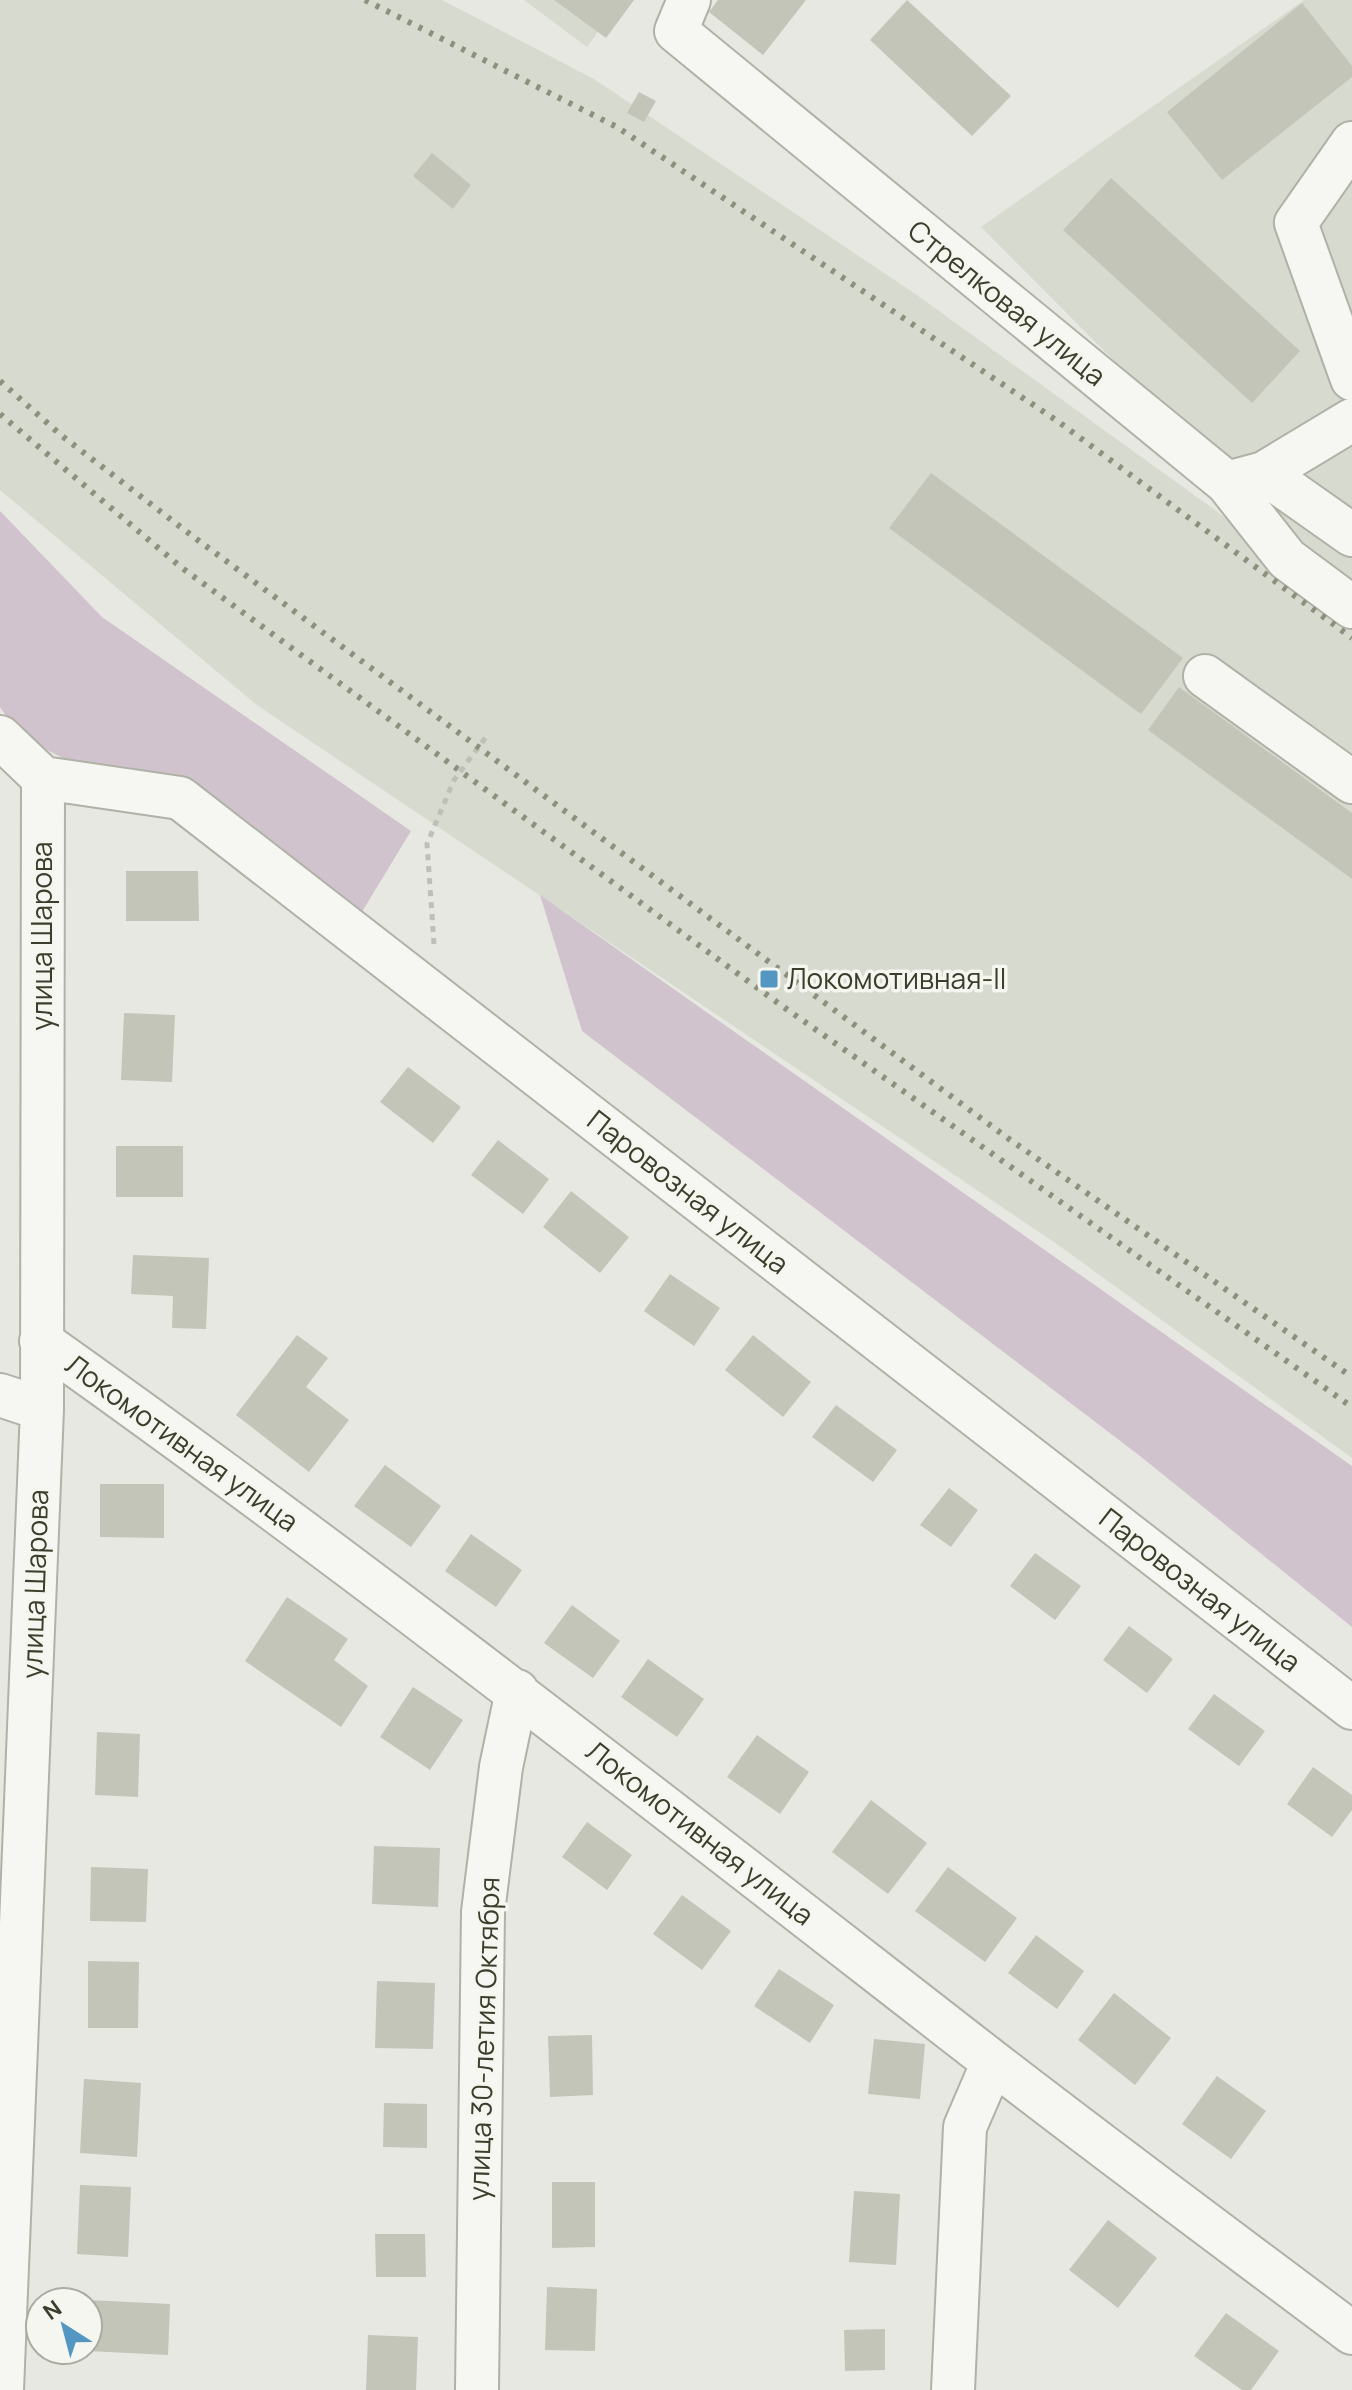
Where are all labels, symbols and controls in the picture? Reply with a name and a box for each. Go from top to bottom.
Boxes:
street label: Стрелковая улица [901,211,1114,394]
street label: улица Шарова [22,841,60,1031]
place label: Локомотивная-II [787,959,1006,997]
marker: Локомотивная-II [758,968,780,990]
street label: Паровозная улица [580,1101,797,1282]
street label: Локомотивная улица [58,1345,307,1540]
street label: улица Шарова [12,1489,56,1679]
street label: Паровозная улица [1092,1499,1309,1680]
street label: Локомотивная улица [579,1731,822,1933]
street label: улица 30-летия Октября [458,1876,508,2202]
north arrow [24,2286,104,2366]
text: N [37,2293,67,2327]

